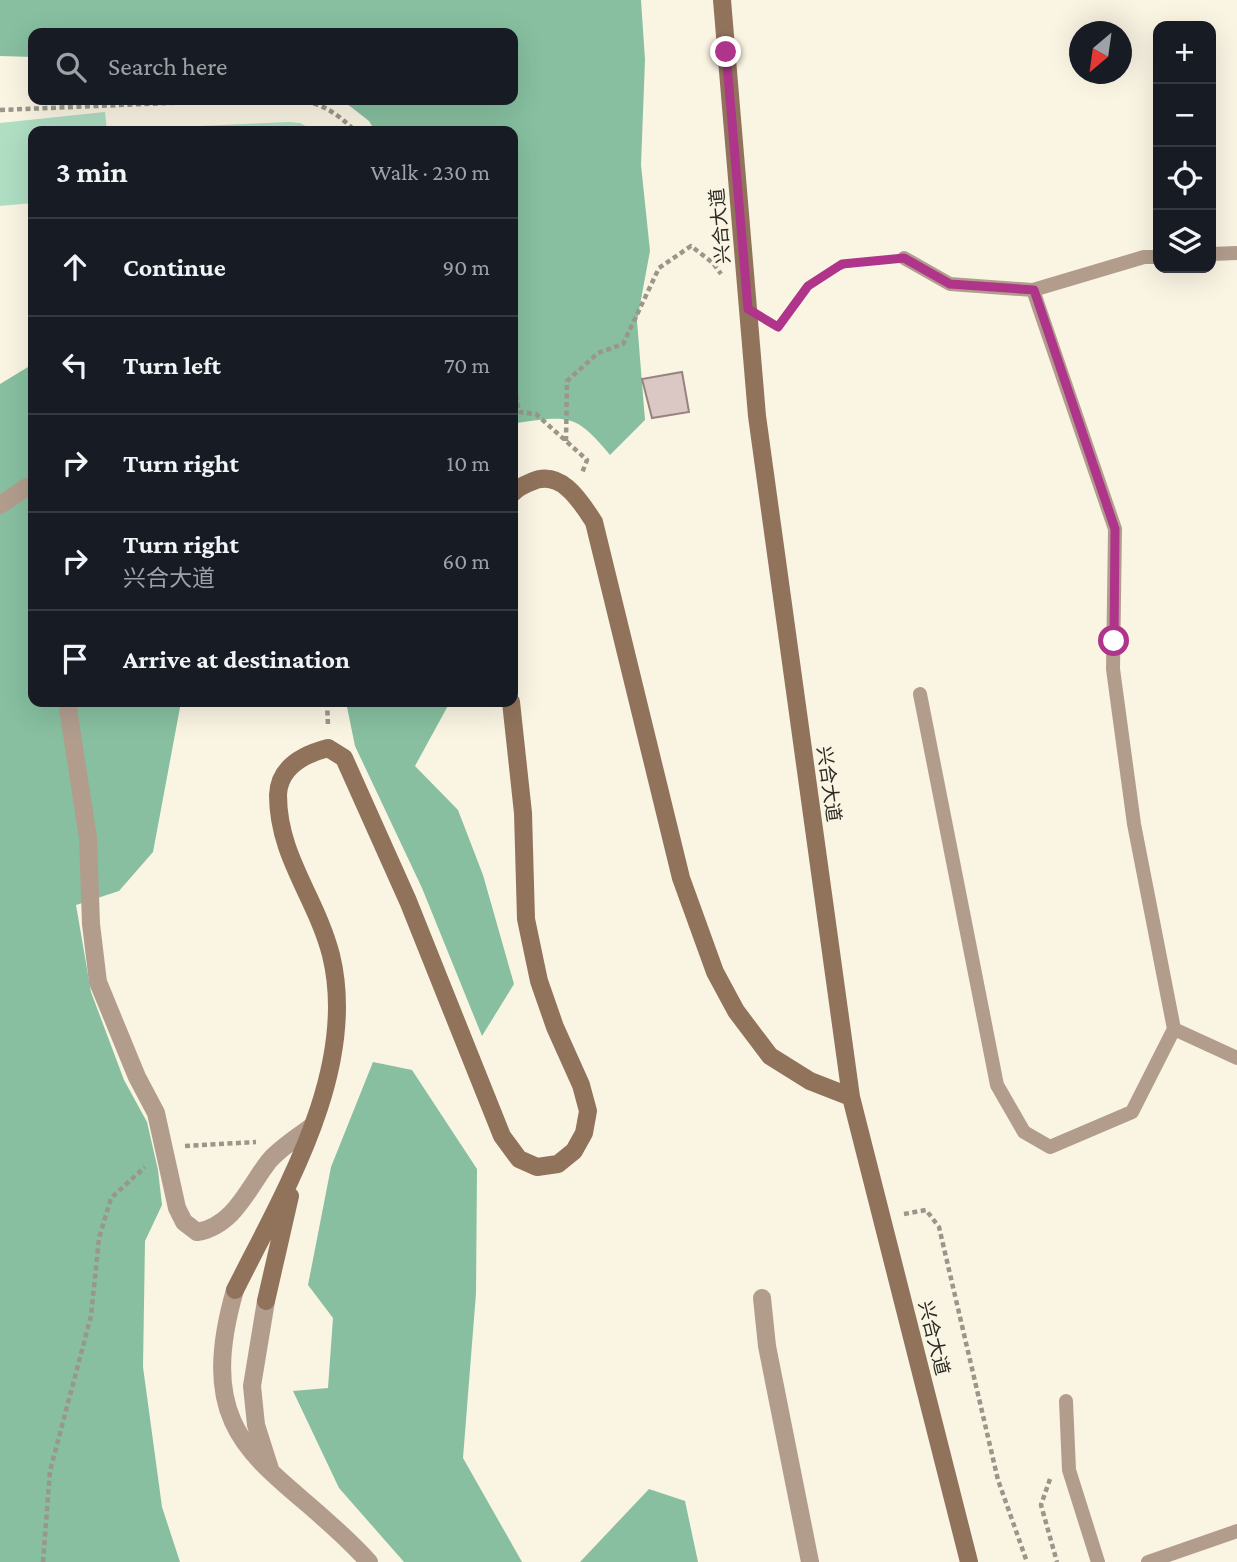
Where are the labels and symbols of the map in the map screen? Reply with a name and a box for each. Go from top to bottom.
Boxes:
north arrow [1069,21,1132,84]
route end [710,36,741,67]
street label: 兴合大道 [706,187,734,265]
route start [1098,625,1129,656]
street label: 兴合大道 [813,745,845,823]
street label: 兴合大道 [915,1299,953,1377]

